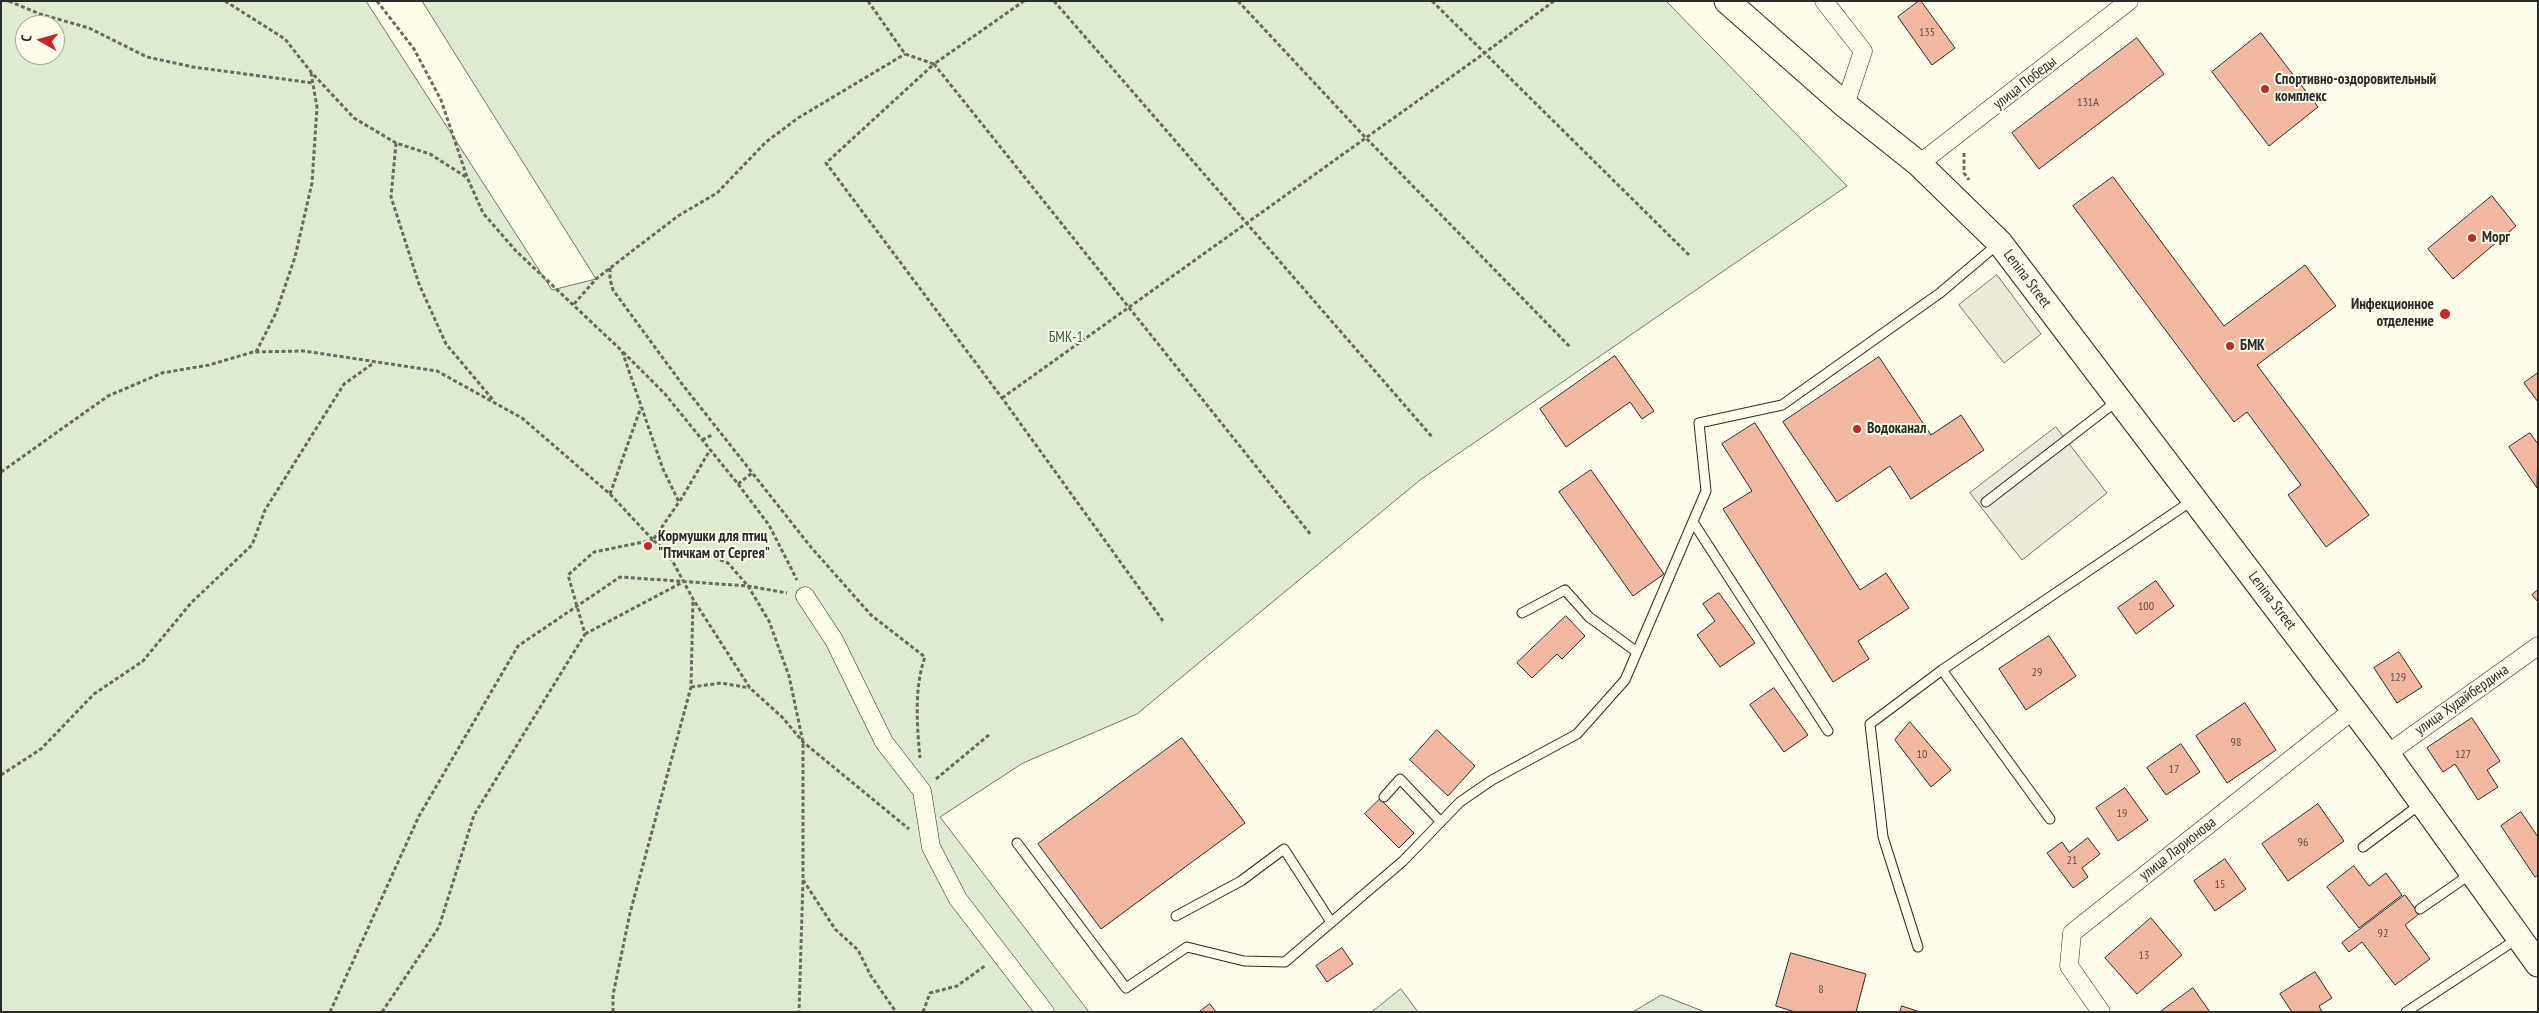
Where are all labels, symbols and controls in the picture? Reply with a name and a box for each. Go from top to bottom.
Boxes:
north arrow [15,15,65,65]
house number: 135 [1919,26,1935,40]
text: С [17,34,35,43]
street label: улица Победы [1990,53,2060,113]
place label: Спортивно-оздоровительный комплекс [2275,71,2436,106]
marker: Спортивно-оздоровительный комплекс [2259,83,2271,95]
house number: 131А [2077,96,2099,110]
place label: Морг [2482,229,2510,247]
marker: Морг [2466,232,2478,244]
street label: Lenina Street [1999,246,2055,312]
place label: Инфекционное отделение [2351,296,2434,331]
marker: Инфекционное отделение [2438,307,2452,321]
park label: БМК-1 [1049,329,1083,347]
place label: БМК [2240,337,2265,355]
marker: БМК [2224,340,2236,352]
place label: Водоканал [1867,420,1927,438]
marker: Водоканал [1851,423,1863,435]
place label: Кормушки для птиц "Птичкам от Сергея" [658,528,770,563]
marker: Кормушки для птиц "Птичкам от Сергея" [642,540,654,552]
street label: Lenina Street [2244,568,2300,634]
house number: 100 [2138,600,2154,614]
street label: улица Худайбердина [2412,661,2512,739]
house number: 29 [2032,666,2042,680]
house number: 129 [2390,671,2406,685]
house number: 98 [2231,736,2241,750]
house number: 10 [1917,748,1927,762]
house number: 127 [2455,748,2471,762]
house number: 17 [2169,763,2179,777]
house number: 19 [2117,807,2127,821]
street label: улица Ларионова [2136,814,2220,884]
house number: 96 [2298,836,2308,850]
house number: 21 [2067,854,2077,868]
house number: 15 [2215,878,2225,892]
house number: 92 [2378,927,2388,941]
house number: 13 [2139,949,2149,963]
house number: 8 [1818,983,1824,997]

